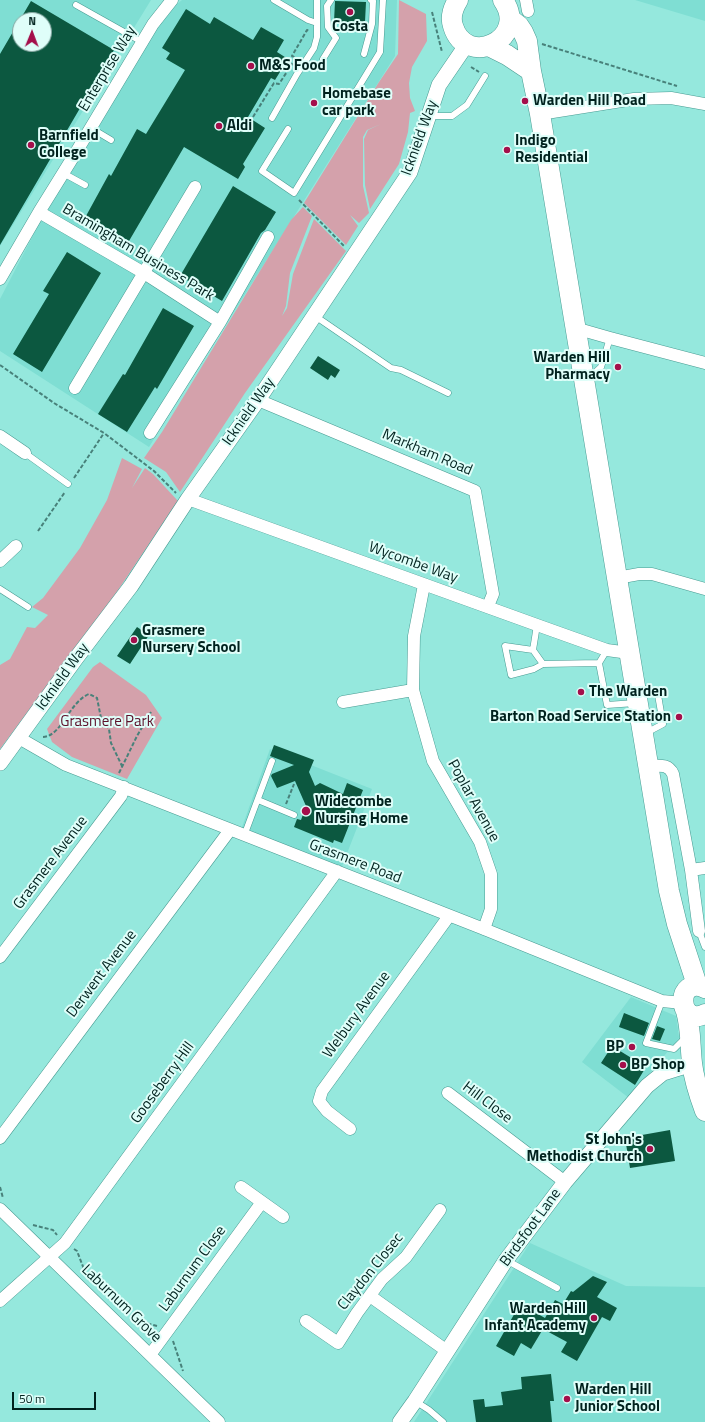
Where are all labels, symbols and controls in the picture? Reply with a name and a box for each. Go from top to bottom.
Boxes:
marker: Costa [345,7,355,17]
north arrow [12,12,52,52]
text: N [28,13,36,29]
place label: Costa [332,18,368,36]
street label: Enterprise Way [75,23,141,115]
place label: M&S Food [259,57,326,75]
marker: M&S Food [246,61,256,71]
place label: Homebase car park [322,85,391,120]
place label: Warden Hill Road [533,92,646,110]
marker: Warden Hill Road [520,96,530,106]
marker: Homebase car park [309,98,319,108]
street label: Icknield Way [398,98,442,178]
place label: Aldi [227,117,252,135]
marker: Aldi [214,121,224,131]
place label: Barnfield College [39,127,99,162]
place label: Indigo Residential [515,132,588,167]
marker: Barnfield College [26,140,36,150]
marker: Indigo Residential [502,145,512,155]
street label: Bramingham Business Park [59,200,217,306]
place label: Warden Hill Pharmacy [533,349,610,384]
marker: Warden Hill Pharmacy [613,362,623,372]
street label: Icknield Way [219,375,279,449]
street label: Markham Road [379,426,475,480]
street label: Wycombe Way [366,538,460,588]
place label: Grasmere Nursery School [142,622,241,657]
marker: Grasmere Nursery School [129,635,139,645]
street label: Icknield Way [33,640,93,714]
place label: The Warden [589,683,667,701]
marker: The Warden [576,687,586,697]
place label: Barton Road Service Station [490,708,671,726]
marker: Barton Road Service Station [674,712,684,722]
park label: Grasmere Park [60,713,154,731]
street label: Poplar Avenue [443,757,503,845]
place label: Widecombe Nursing Home [315,793,408,828]
marker: Widecombe Nursing Home [300,805,312,817]
street label: Grasmere Avenue [10,813,92,913]
street label: Grasmere Road [306,836,404,888]
street label: Derwent Avenue [63,927,141,1021]
street label: Welbury Avenue [320,968,394,1062]
place label: BP [606,1038,624,1056]
street label: Gooseberry Hill [127,1039,199,1127]
marker: BP [627,1042,637,1052]
place label: BP Shop [631,1056,685,1074]
marker: BP Shop [618,1060,628,1070]
street label: Hill Close [459,1078,515,1128]
place label: St John's Methodist Church [527,1131,642,1166]
marker: St John's Methodist Church [645,1144,655,1154]
street label: Birdsfoot Lane [497,1186,565,1270]
street label: Laburnum Close [156,1223,230,1315]
street label: Claydon Closec [334,1230,408,1314]
street label: Laburnum Grove [77,1261,165,1347]
place label: Warden Hill Infant Academy [484,1300,586,1335]
marker: Warden Hill Infant Academy [589,1313,599,1323]
place label: Warden Hill Junior School [575,1381,660,1416]
scale bar [14,1384,98,1410]
text: 50 m [19,1389,45,1408]
marker: Warden Hill Junior School [562,1394,572,1404]

